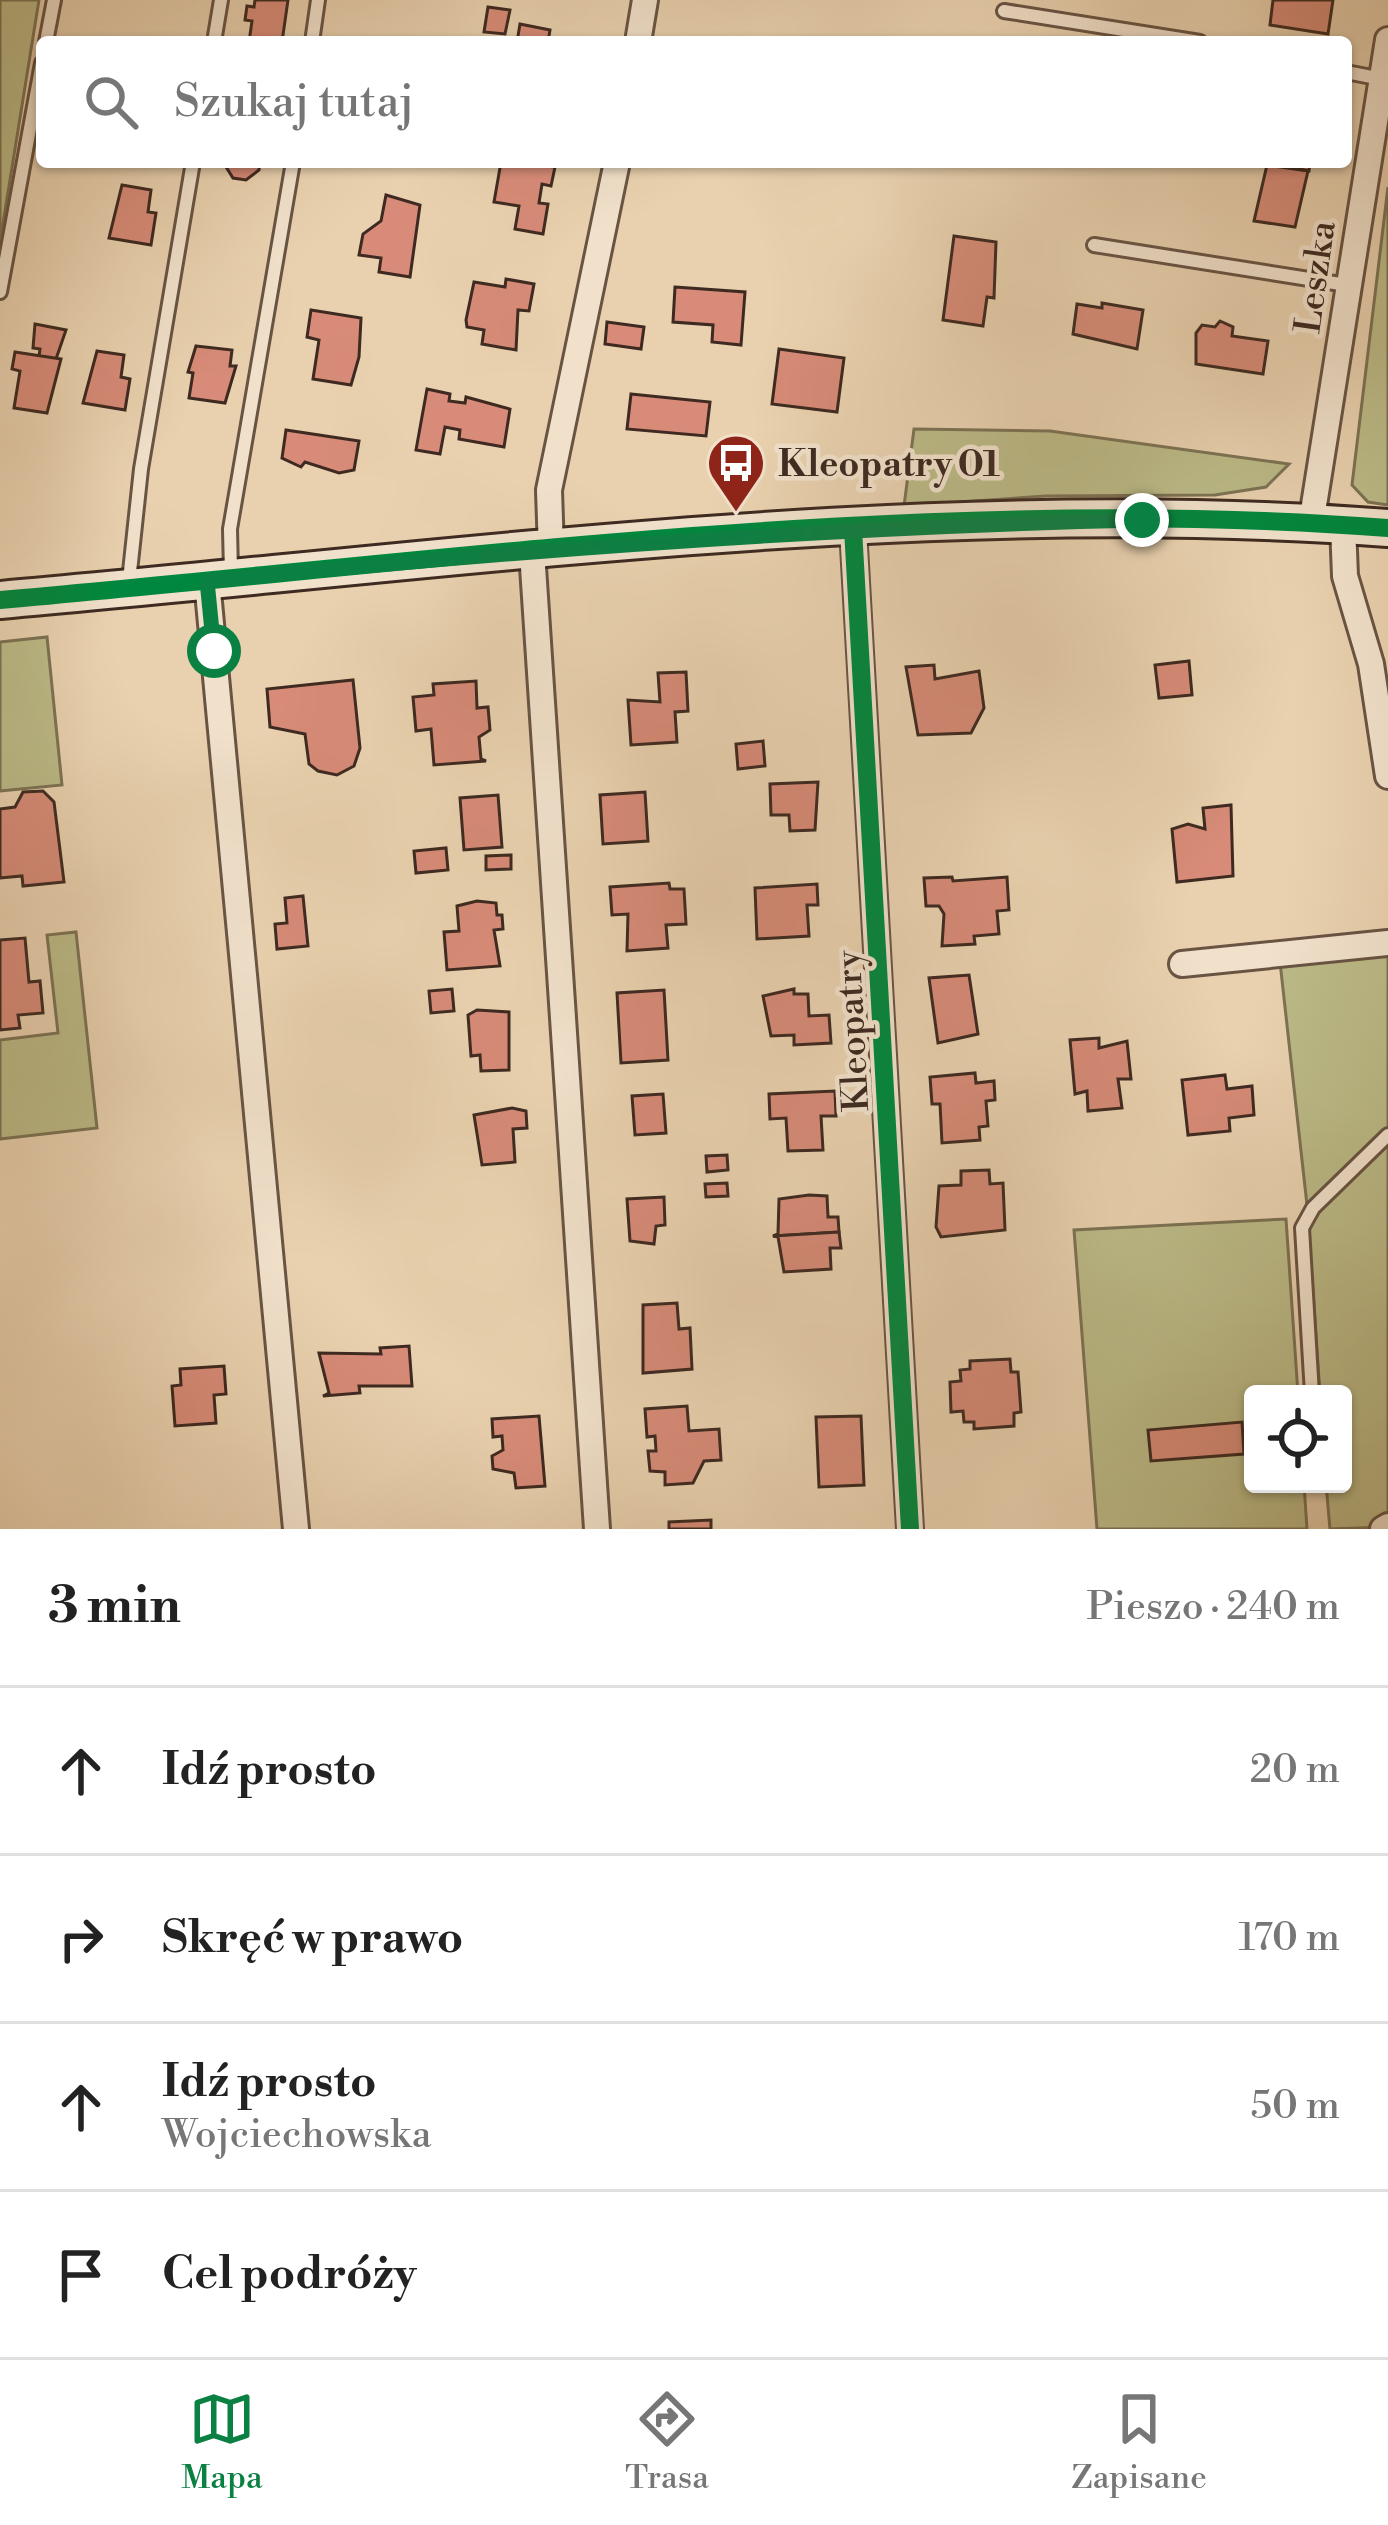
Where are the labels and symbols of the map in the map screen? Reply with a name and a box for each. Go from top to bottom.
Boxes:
street label: Leszka [1286,217,1347,337]
bus stop icon: Kleopatry 01 [705,432,767,514]
place label: Kleopatry 01 [778,443,1000,488]
route end [1115,493,1169,547]
route start [187,624,241,678]
street label: Kleopatry [827,949,880,1113]

